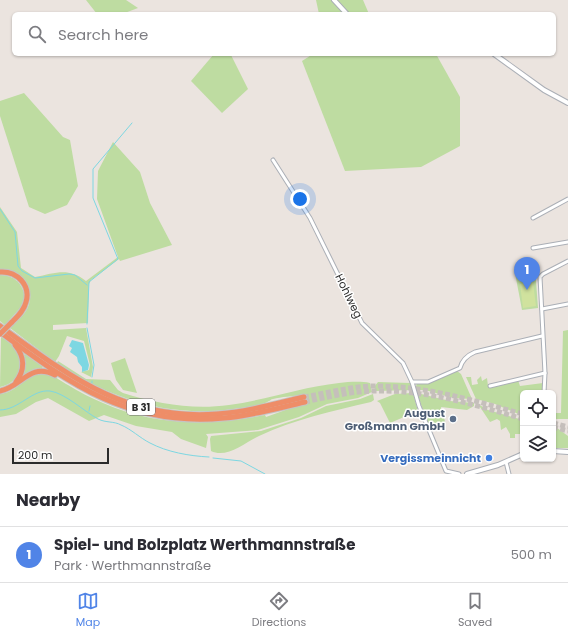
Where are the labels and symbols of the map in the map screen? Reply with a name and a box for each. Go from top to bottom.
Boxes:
your location [290,189,310,209]
pin: 1 [514,257,540,290]
street label: Hohlweg [331,271,367,321]
road number: B 31 [127,399,155,415]
place label: August Großmann GmbH [345,405,446,434]
marker: August Großmann GmbH [448,414,458,424]
scale bar [12,446,109,465]
place label: Vergissmeinnicht [380,450,482,466]
marker: Vergissmeinnicht [484,453,494,463]

